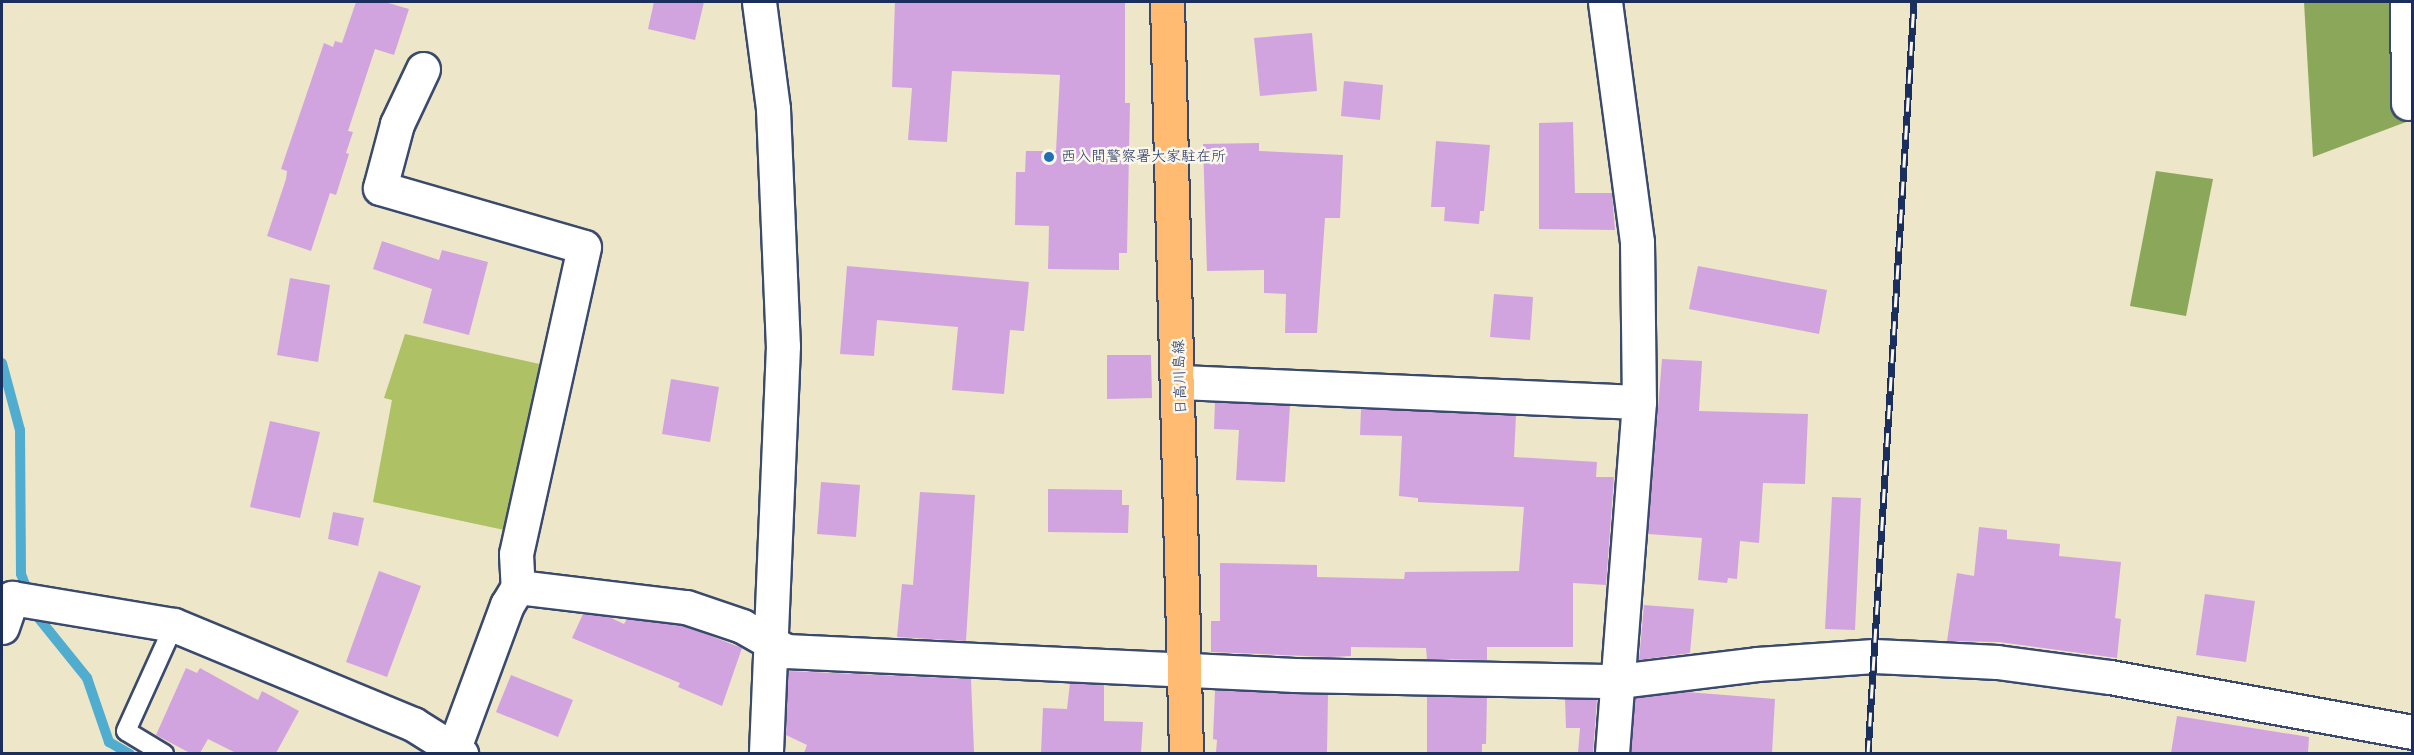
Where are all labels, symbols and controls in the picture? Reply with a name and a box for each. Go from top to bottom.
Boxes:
place label: 西入間警察署大家駐在所 [1061,148,1226,166]
marker: 西入間警察署大家駐在所 [1042,150,1056,164]
street label: 日高川島線 [1170,339,1190,415]

